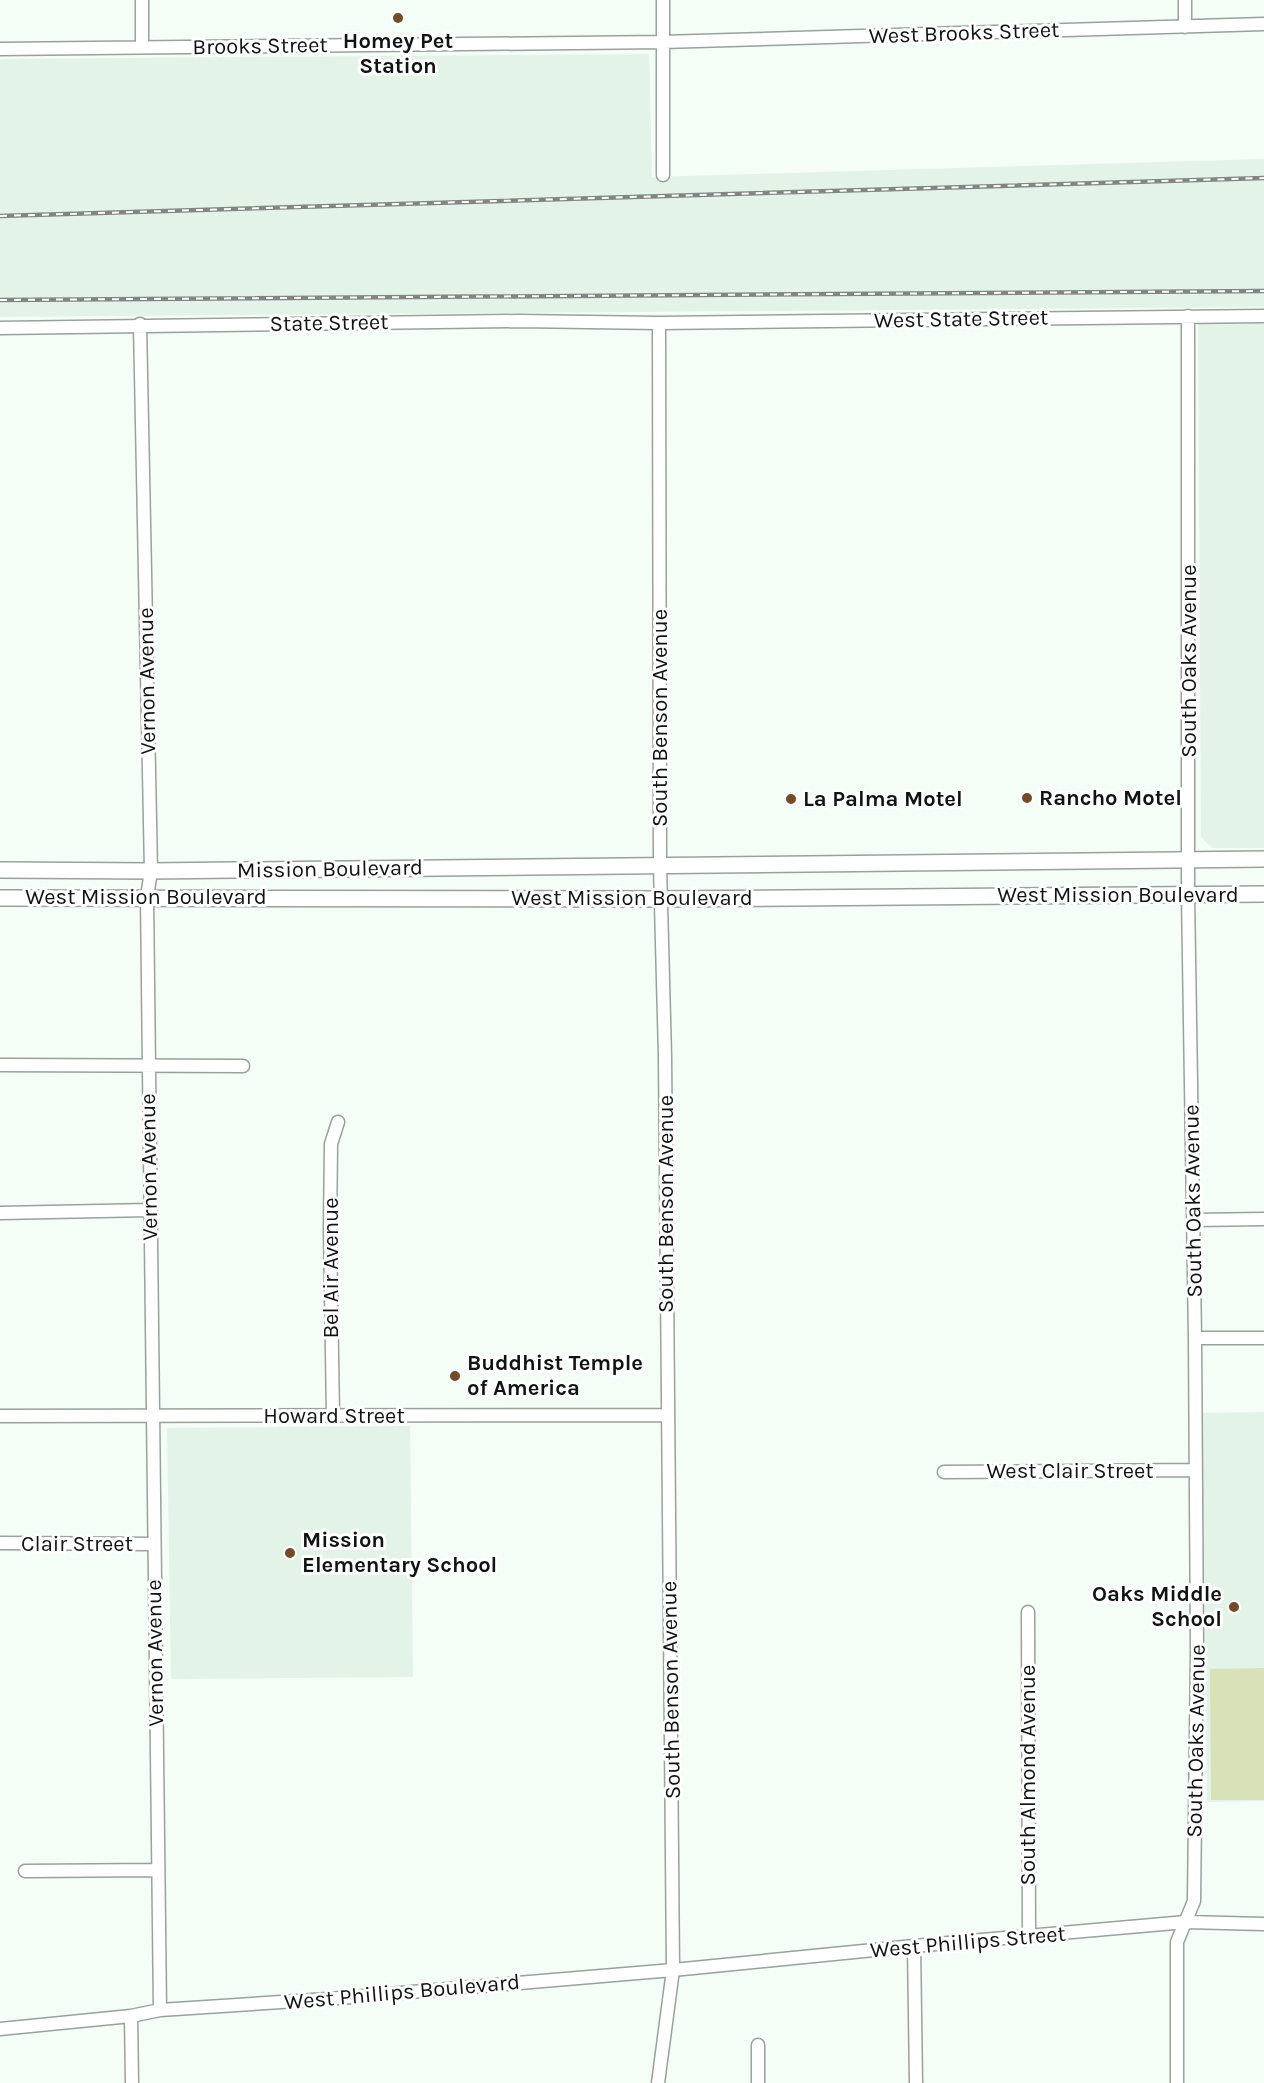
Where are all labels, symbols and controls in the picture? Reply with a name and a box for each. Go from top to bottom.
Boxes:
marker: Homey Pet Station [391,11,405,25]
street label: West Brooks Street [868,17,1060,49]
place label: Homey Pet Station [343,28,453,79]
street label: Brooks Street [192,32,328,60]
street label: West State Street [874,304,1048,334]
street label: State Street [269,309,389,337]
street label: South Oaks Avenue [1176,564,1202,758]
street label: Vernon Avenue [133,607,161,755]
street label: South Benson Avenue [647,609,673,827]
place label: Rancho Motel [1039,785,1182,811]
place label: La Palma Motel [803,786,963,812]
marker: Rancho Motel [1020,791,1034,805]
marker: La Palma Motel [784,792,798,806]
street label: Mission Boulevard [237,854,423,884]
street label: West Mission Boulevard [997,882,1239,908]
street label: West Mission Boulevard [25,884,267,910]
street label: West Mission Boulevard [511,885,753,911]
street label: Vernon Avenue [135,1093,163,1241]
street label: South Benson Avenue [653,1095,679,1313]
street label: South Oaks Avenue [1178,1104,1208,1298]
street label: Bel Air Avenue [318,1197,344,1339]
place label: Buddhist Temple of America [467,1350,643,1401]
marker: Buddhist Temple of America [448,1369,462,1383]
street label: Howard Street [263,1403,405,1429]
street label: West Clair Street [986,1458,1154,1484]
place label: Mission Elementary School [302,1527,497,1578]
street label: Clair Street [21,1531,133,1557]
marker: Mission Elementary School [283,1546,297,1560]
street label: Vernon Avenue [141,1579,169,1727]
street label: South Benson Avenue [656,1581,686,1799]
place label: Oaks Middle School [1092,1581,1222,1632]
marker: Oaks Middle School [1227,1600,1241,1614]
street label: South Oaks Avenue [1181,1644,1211,1838]
street label: South Almond Avenue [1015,1665,1041,1885]
street label: West Phillips Street [869,1920,1067,1964]
street label: West Phillips Boulevard [283,1969,521,2015]

